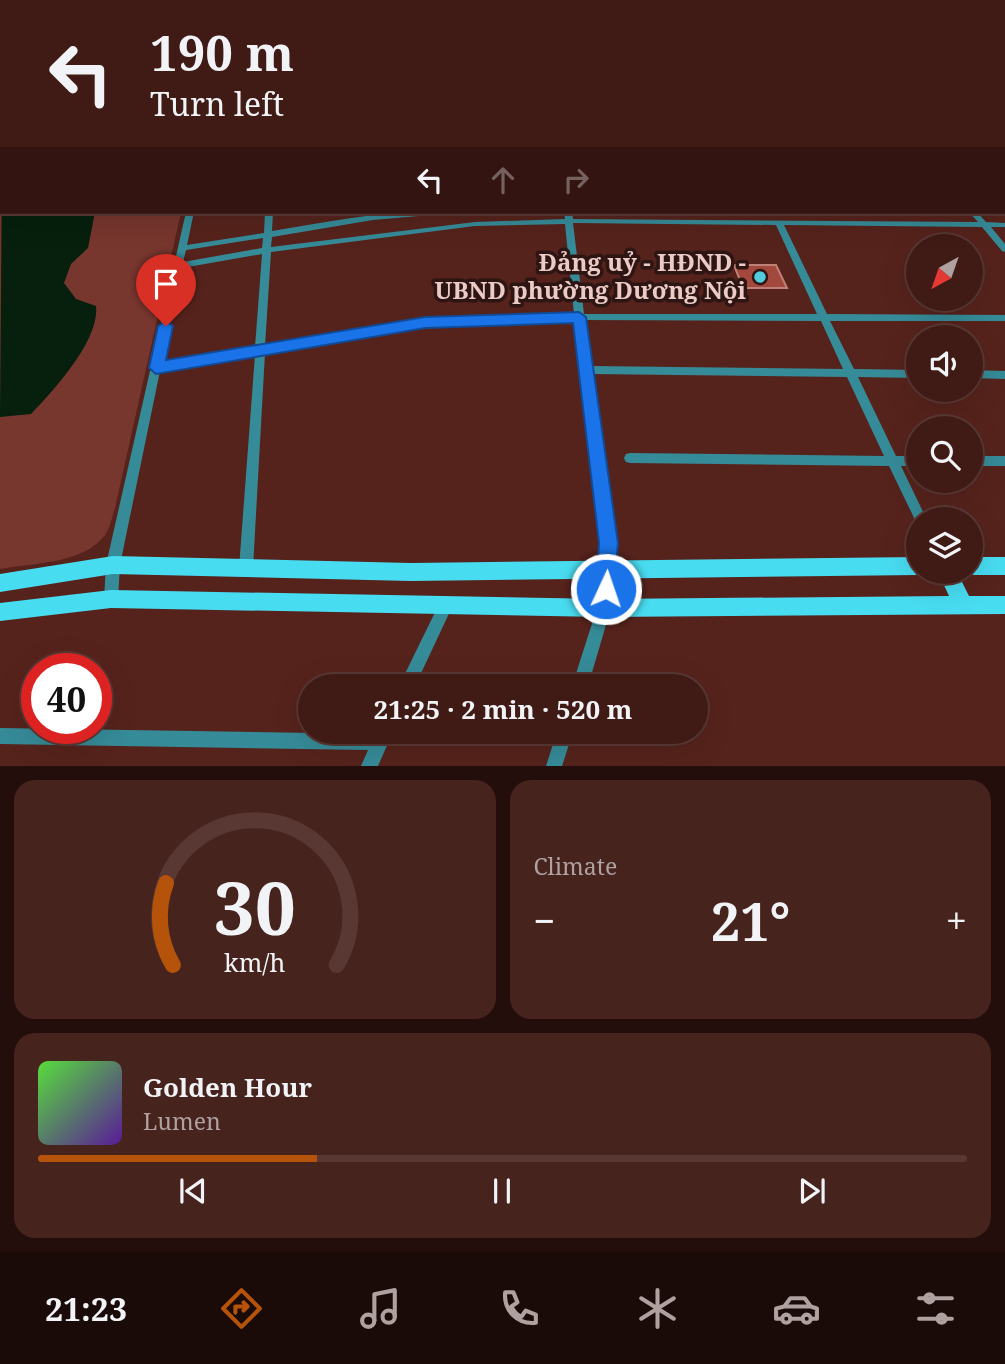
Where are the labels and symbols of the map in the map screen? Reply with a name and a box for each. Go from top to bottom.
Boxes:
north arrow [906,234,984,312]
place label: Đảng uỷ - HĐND - UBND phường Dương Nội [435,245,747,306]
pin [136,254,196,326]
marker: Đảng uỷ - HĐND - UBND phường Dương Nội [752,269,768,285]
position arrow [569,552,643,626]
speed limit sign: 40 [21,653,112,744]

